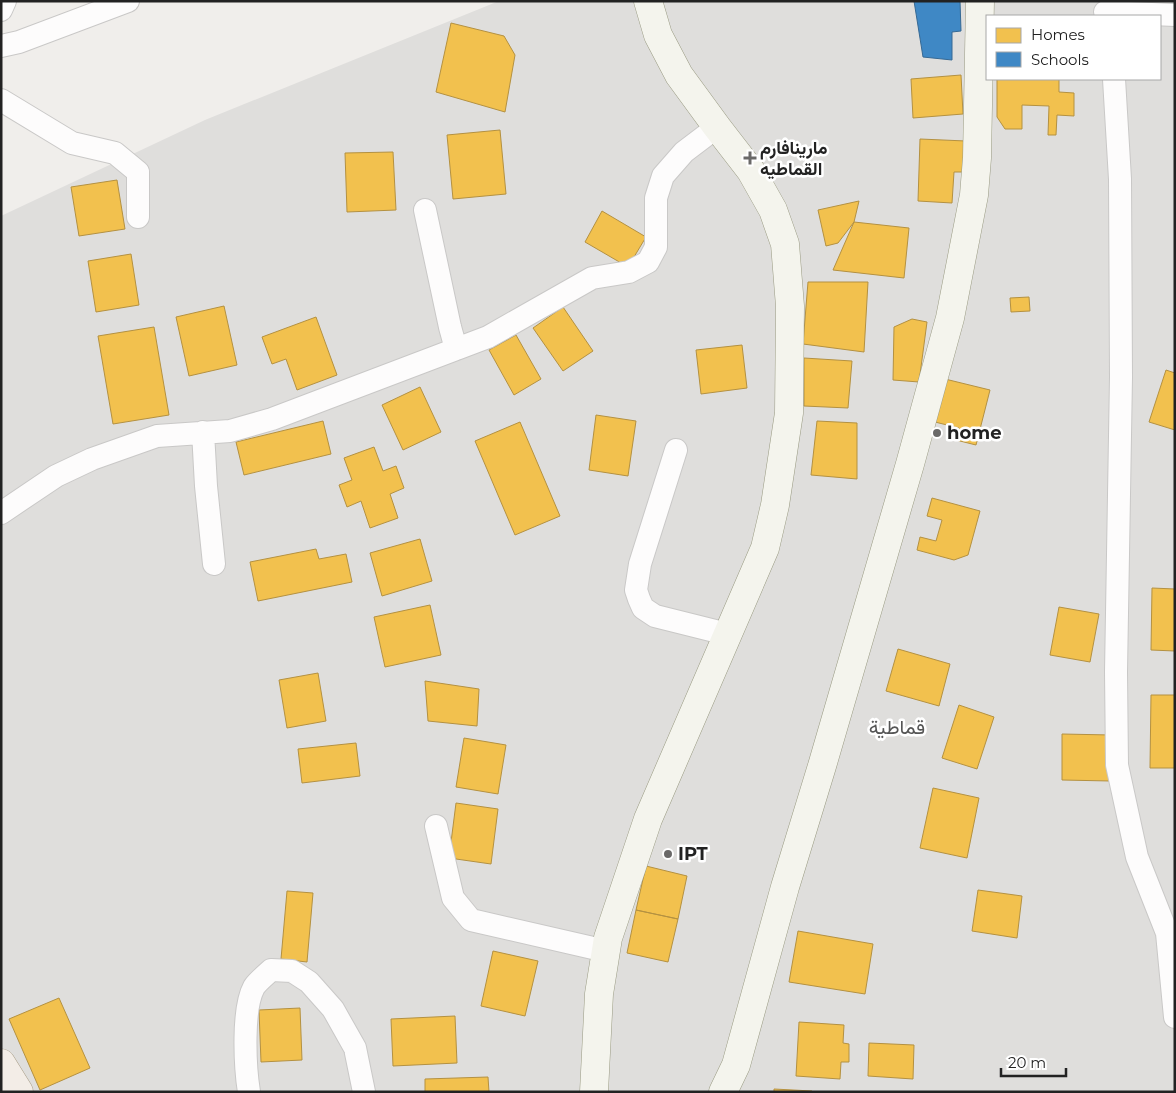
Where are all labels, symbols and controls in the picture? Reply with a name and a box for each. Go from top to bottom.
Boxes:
legend [986,15,1161,80]
text: Homes [1031,25,1085,44]
text: Schools [1031,50,1089,69]
place label: مارينافارم القماطيه [760,137,828,180]
marker: مارينافارم القماطيه [744,152,756,164]
place label: home [947,422,1002,444]
marker: home [931,427,943,439]
district label: قماطية [869,715,925,739]
place label: IPT [678,843,708,865]
marker: IPT [662,848,674,860]
scale bar [1001,1046,1066,1078]
text: 20 m [1008,1053,1046,1072]

